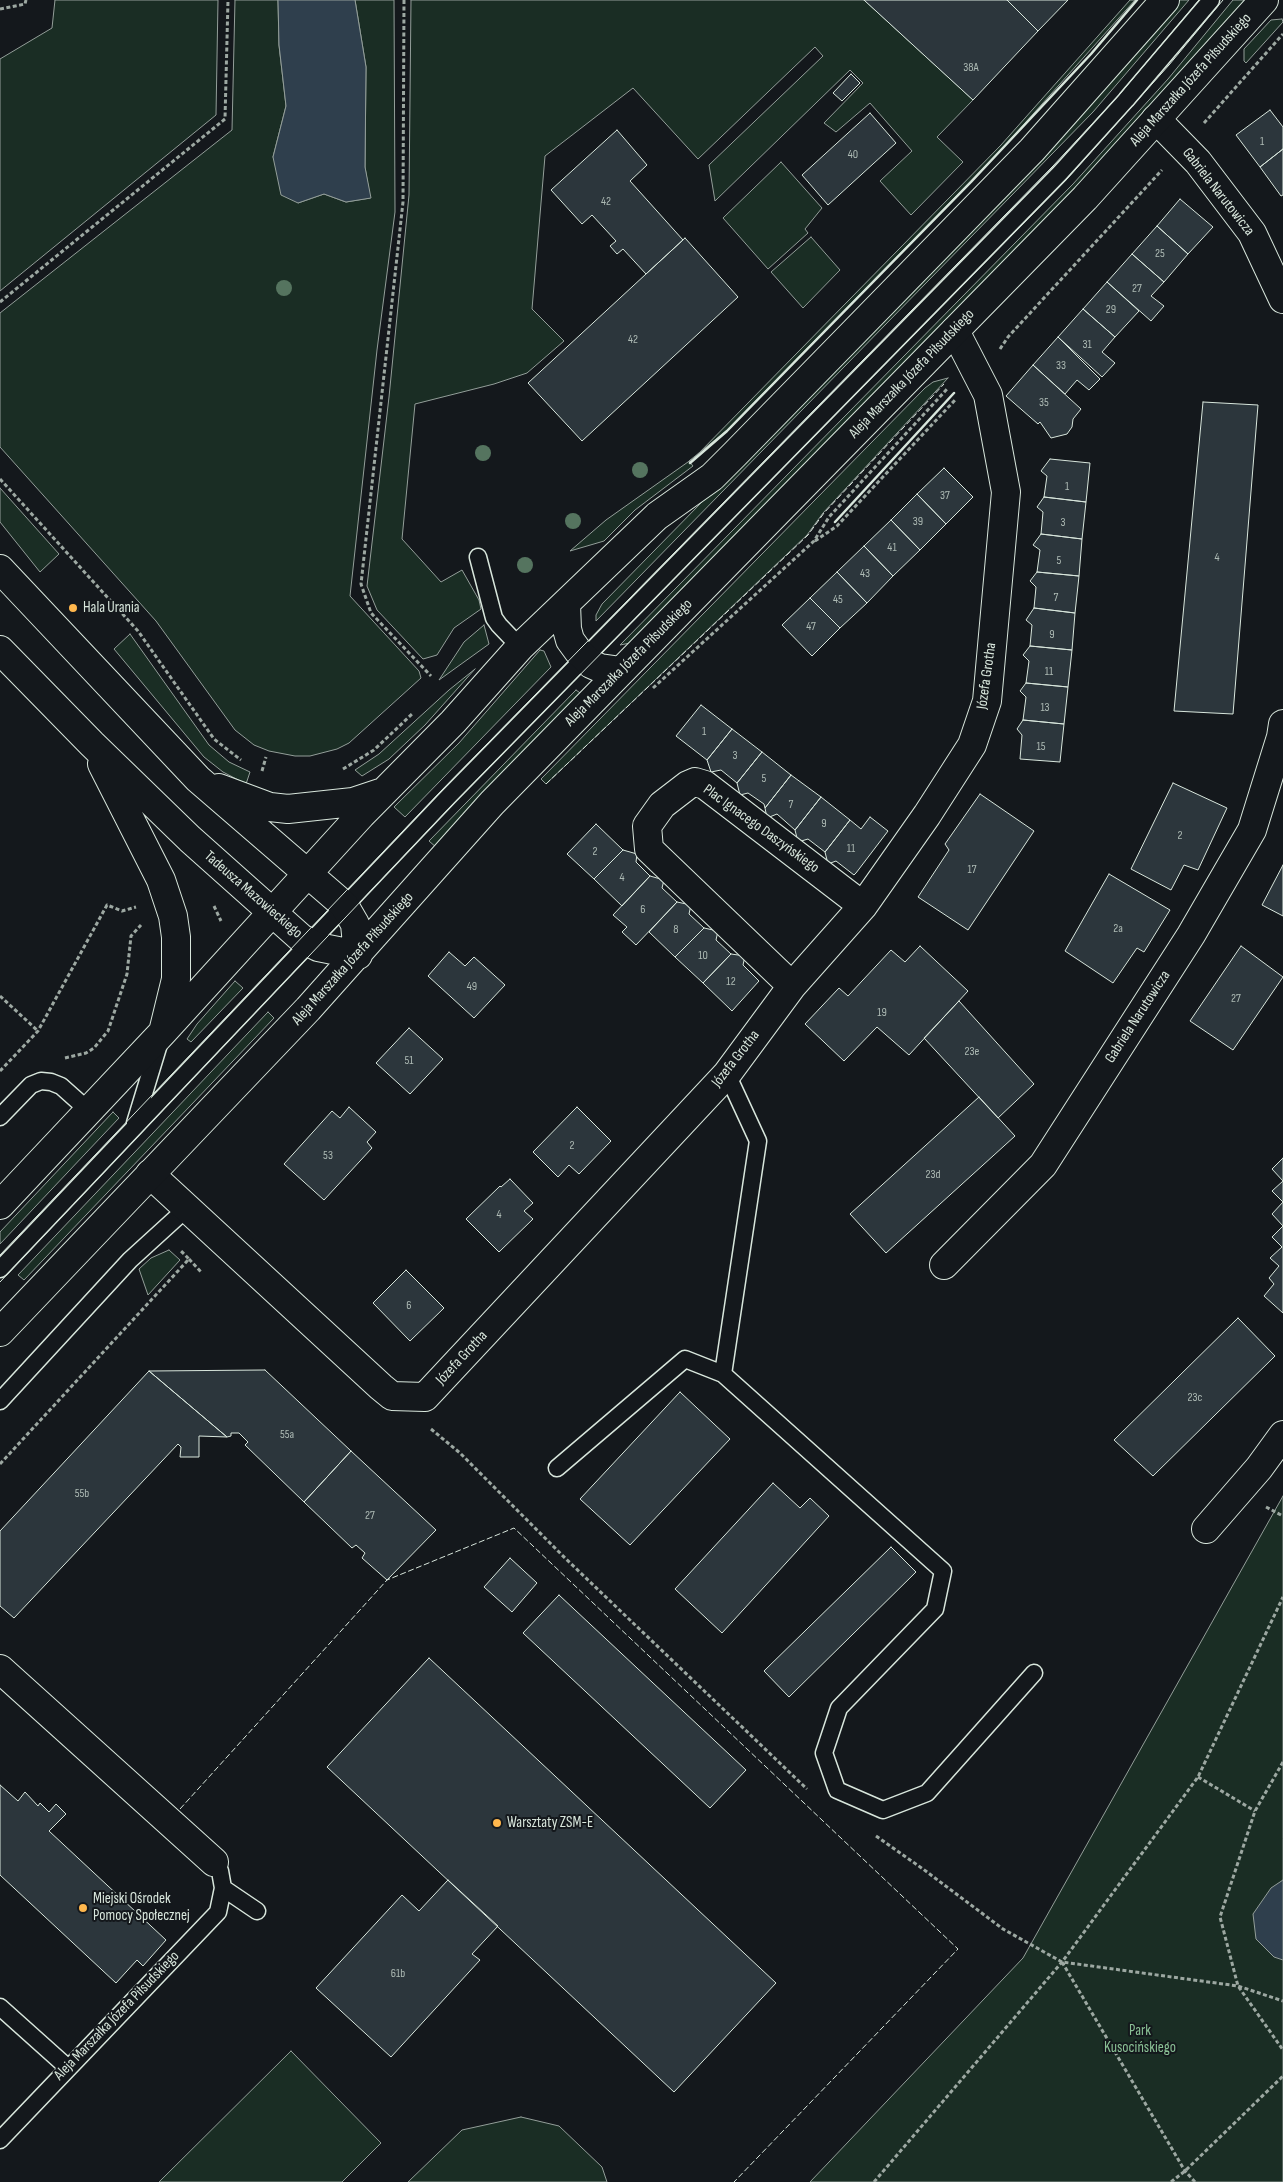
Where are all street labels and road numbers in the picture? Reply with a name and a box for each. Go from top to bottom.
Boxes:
street label: Aleja Marszałka Józefa Piłsudskiego [1127,10,1255,150]
street label: Gabriela Narutowicza [1178,145,1258,239]
street label: Aleja Marszałka Józefa Piłsudskiego [846,306,978,442]
street label: Aleja Marszałka Józefa Piłsudskiego [562,596,696,730]
street label: Józefa Grotha [973,641,1001,711]
street label: Plac Ignacego Daszyńskiego [699,781,823,877]
street label: Tadeusza Mazowieckiego [200,847,306,943]
street label: Aleja Marszałka Józefa Piłsudskiego [289,889,417,1029]
street label: Gabriela Narutowicza [1101,967,1175,1067]
street label: Józefa Grotha [708,1027,764,1091]
street label: Józefa Grotha [432,1327,492,1389]
street label: Aleja Marszałka Józefa Piłsudskiego [51,1948,183,2084]

